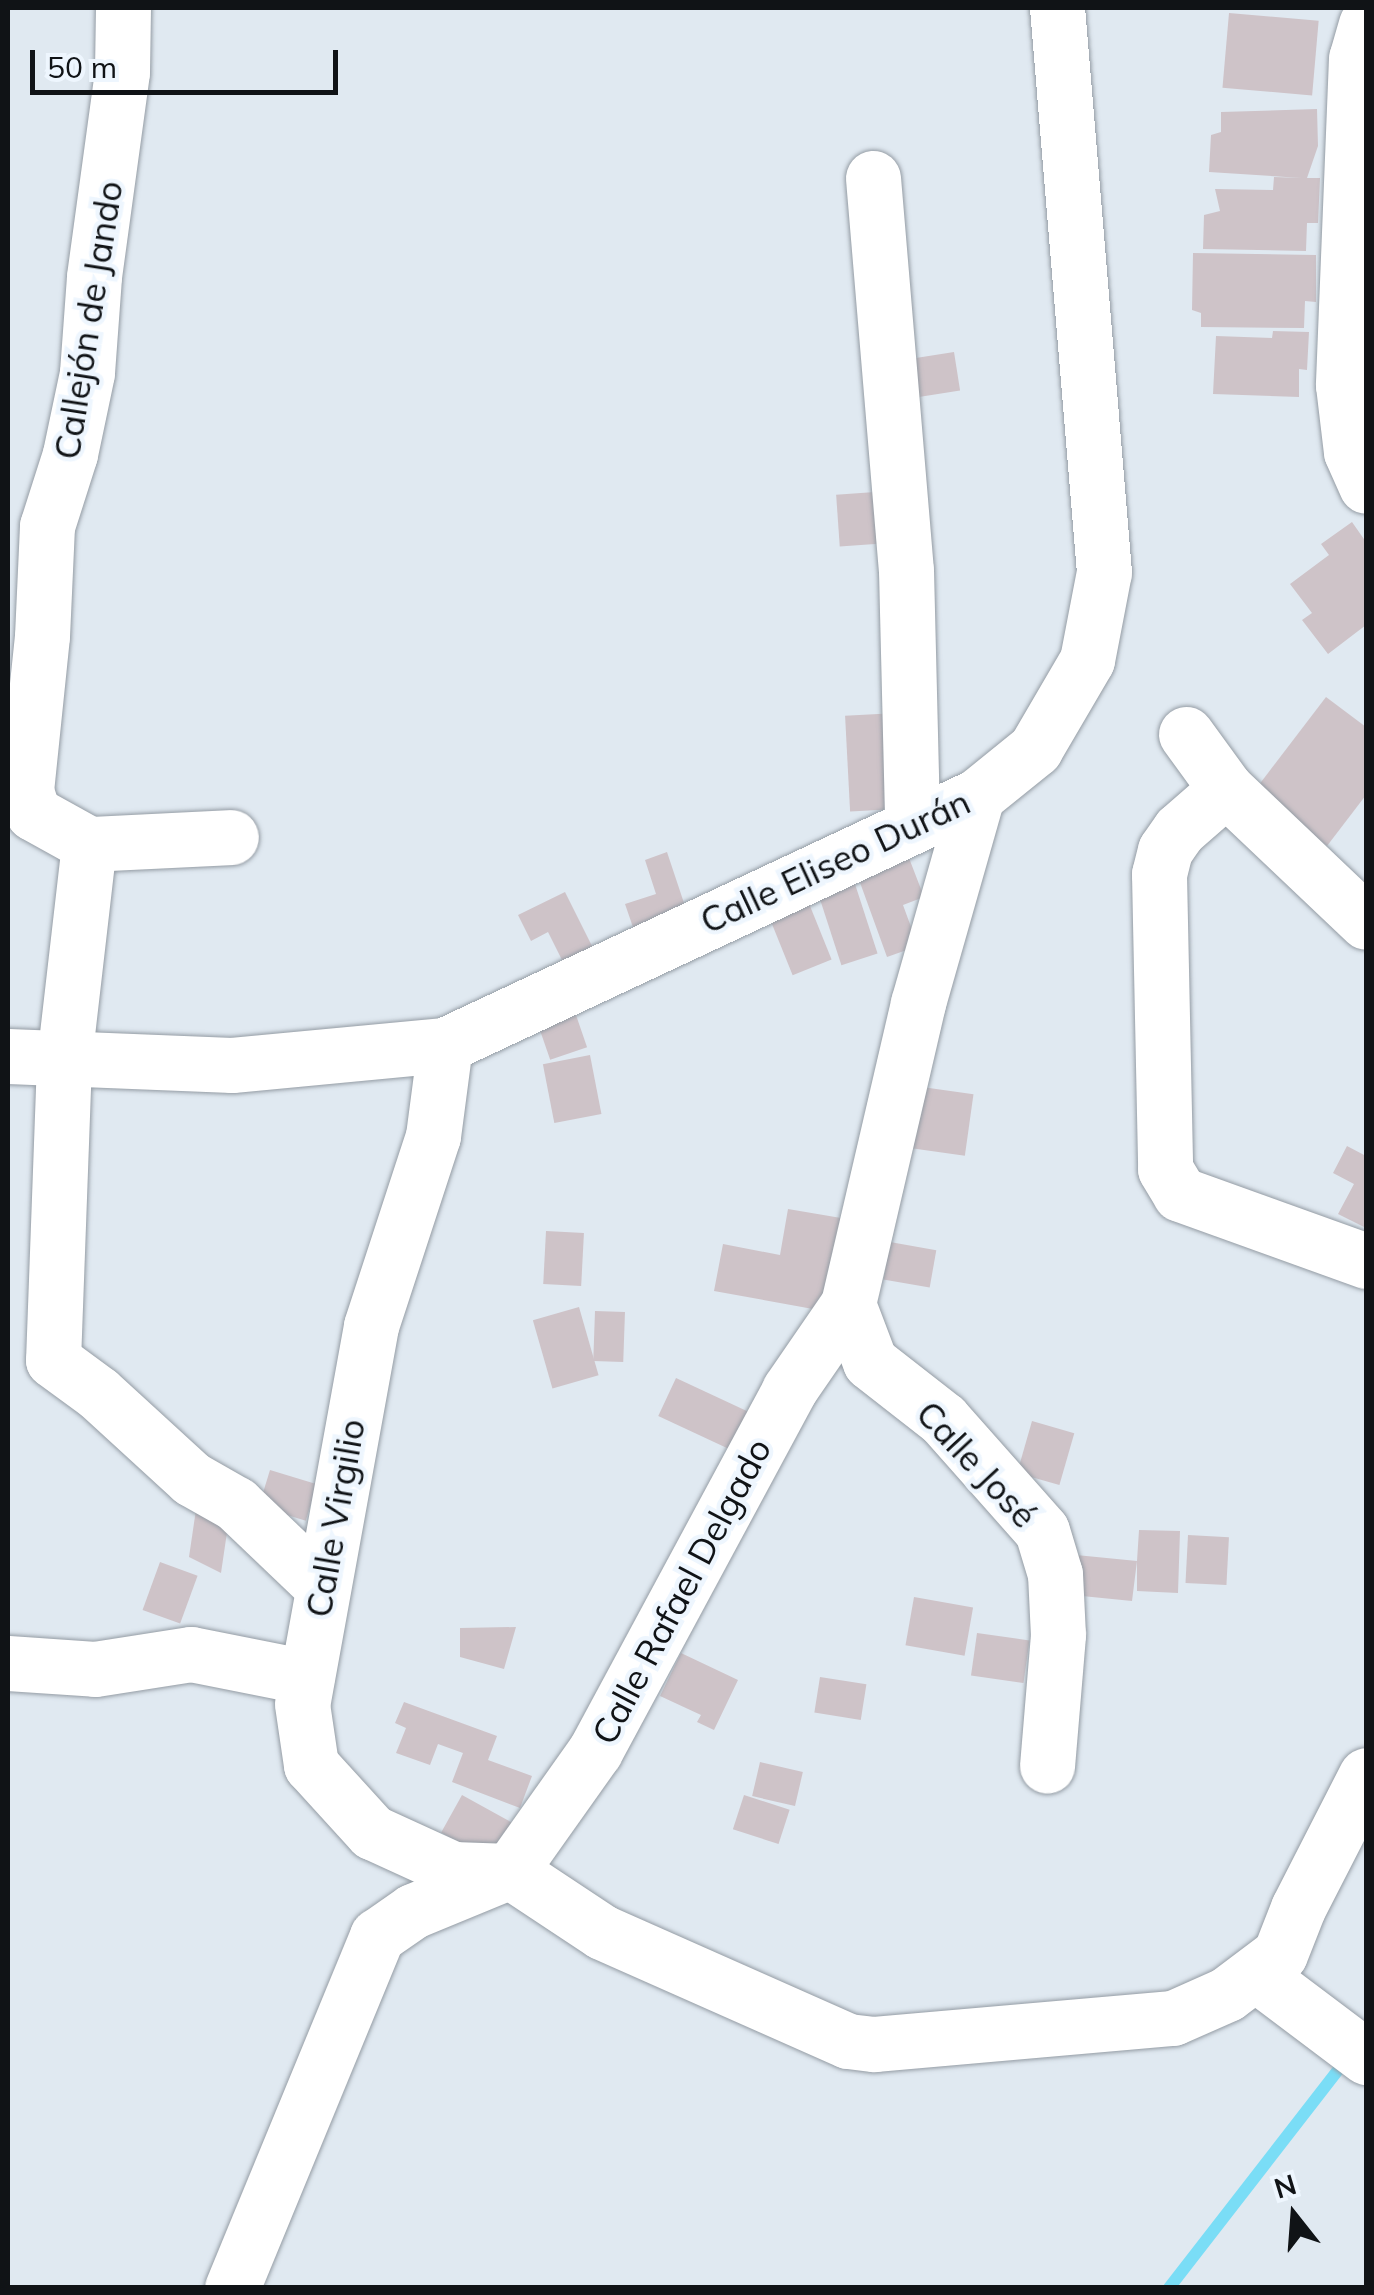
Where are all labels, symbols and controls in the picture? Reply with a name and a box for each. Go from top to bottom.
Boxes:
scale bar [35,30,342,92]
text: 50 m [47,48,117,86]
street label: Callejón de Jando [45,178,131,462]
street label: Calle Eliseo Durán [694,780,976,942]
street label: Calle José [908,1392,1046,1536]
street label: Calle Virgilio [297,1416,373,1620]
street label: Calle Rafael Delgado [583,1431,779,1751]
north arrow [1244,2165,1344,2265]
text: N [1270,2166,1300,2206]

